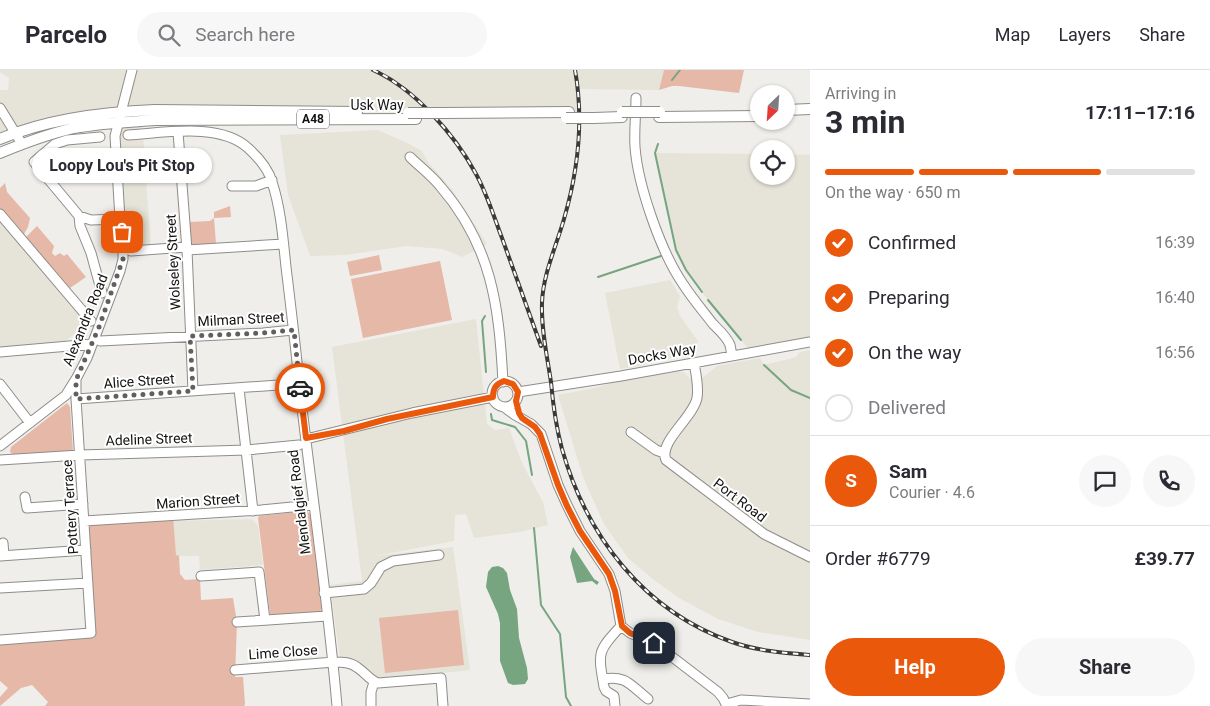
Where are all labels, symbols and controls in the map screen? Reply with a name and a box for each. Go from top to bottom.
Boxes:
search box [137,12,487,57]
text: Parcelo [25,21,107,49]
icon: search [155,21,183,49]
text: Search here [195,23,295,46]
text: Map [995,24,1030,45]
text: Layers [1058,24,1111,45]
text: Share [1139,24,1185,45]
text: Arriving in [825,84,896,103]
north arrow [750,85,795,130]
map controls [750,85,795,185]
street label: Usk Way [350,97,404,113]
text: 17:11–17:16 [1085,101,1195,124]
text: 3 min [825,103,905,141]
road number: A48 [297,110,329,129]
button: locate [750,140,795,185]
callout: Loopy Lou's Pit Stop [32,147,212,182]
text: Loopy Lou's Pit Stop [49,156,195,175]
text: On the way · 650 m [825,183,961,202]
pin [101,211,143,253]
street label: Wolseley Street [162,213,184,310]
icon: bag [108,218,136,246]
icon: check [825,229,853,257]
text: Confirmed [868,231,956,254]
text: 16:39 [1155,233,1195,252]
street label: Alexandra Road [59,272,111,368]
icon: check [825,284,853,312]
text: Preparing [868,286,950,309]
text: 16:40 [1155,288,1195,307]
street label: Milman Street [197,309,285,329]
icon: check [825,339,853,367]
street label: Docks Way [627,340,698,368]
text: On the way [868,341,961,364]
text: 16:56 [1155,343,1195,362]
courier [275,363,325,413]
street label: Alice Street [103,371,175,391]
icon: car [286,374,314,402]
text: Delivered [868,396,946,419]
street label: Adeline Street [105,429,193,449]
street label: Mendalgief Road [285,449,313,555]
button: chat [1079,455,1131,507]
button: phone [1143,455,1195,507]
street label: Pottery Terrace [59,459,81,555]
text: Sam [889,460,927,483]
text: S [845,469,857,492]
street label: Port Road [710,475,770,525]
text: Courier · 4.6 [889,483,975,502]
street label: Marion Street [155,490,241,512]
text: Order #6779 [825,547,931,570]
text: £39.77 [1135,547,1195,570]
pin [633,622,675,664]
icon: home [640,629,668,657]
button: Help [825,638,1005,696]
button: Share [1015,638,1195,696]
street label: Lime Close [248,642,318,662]

